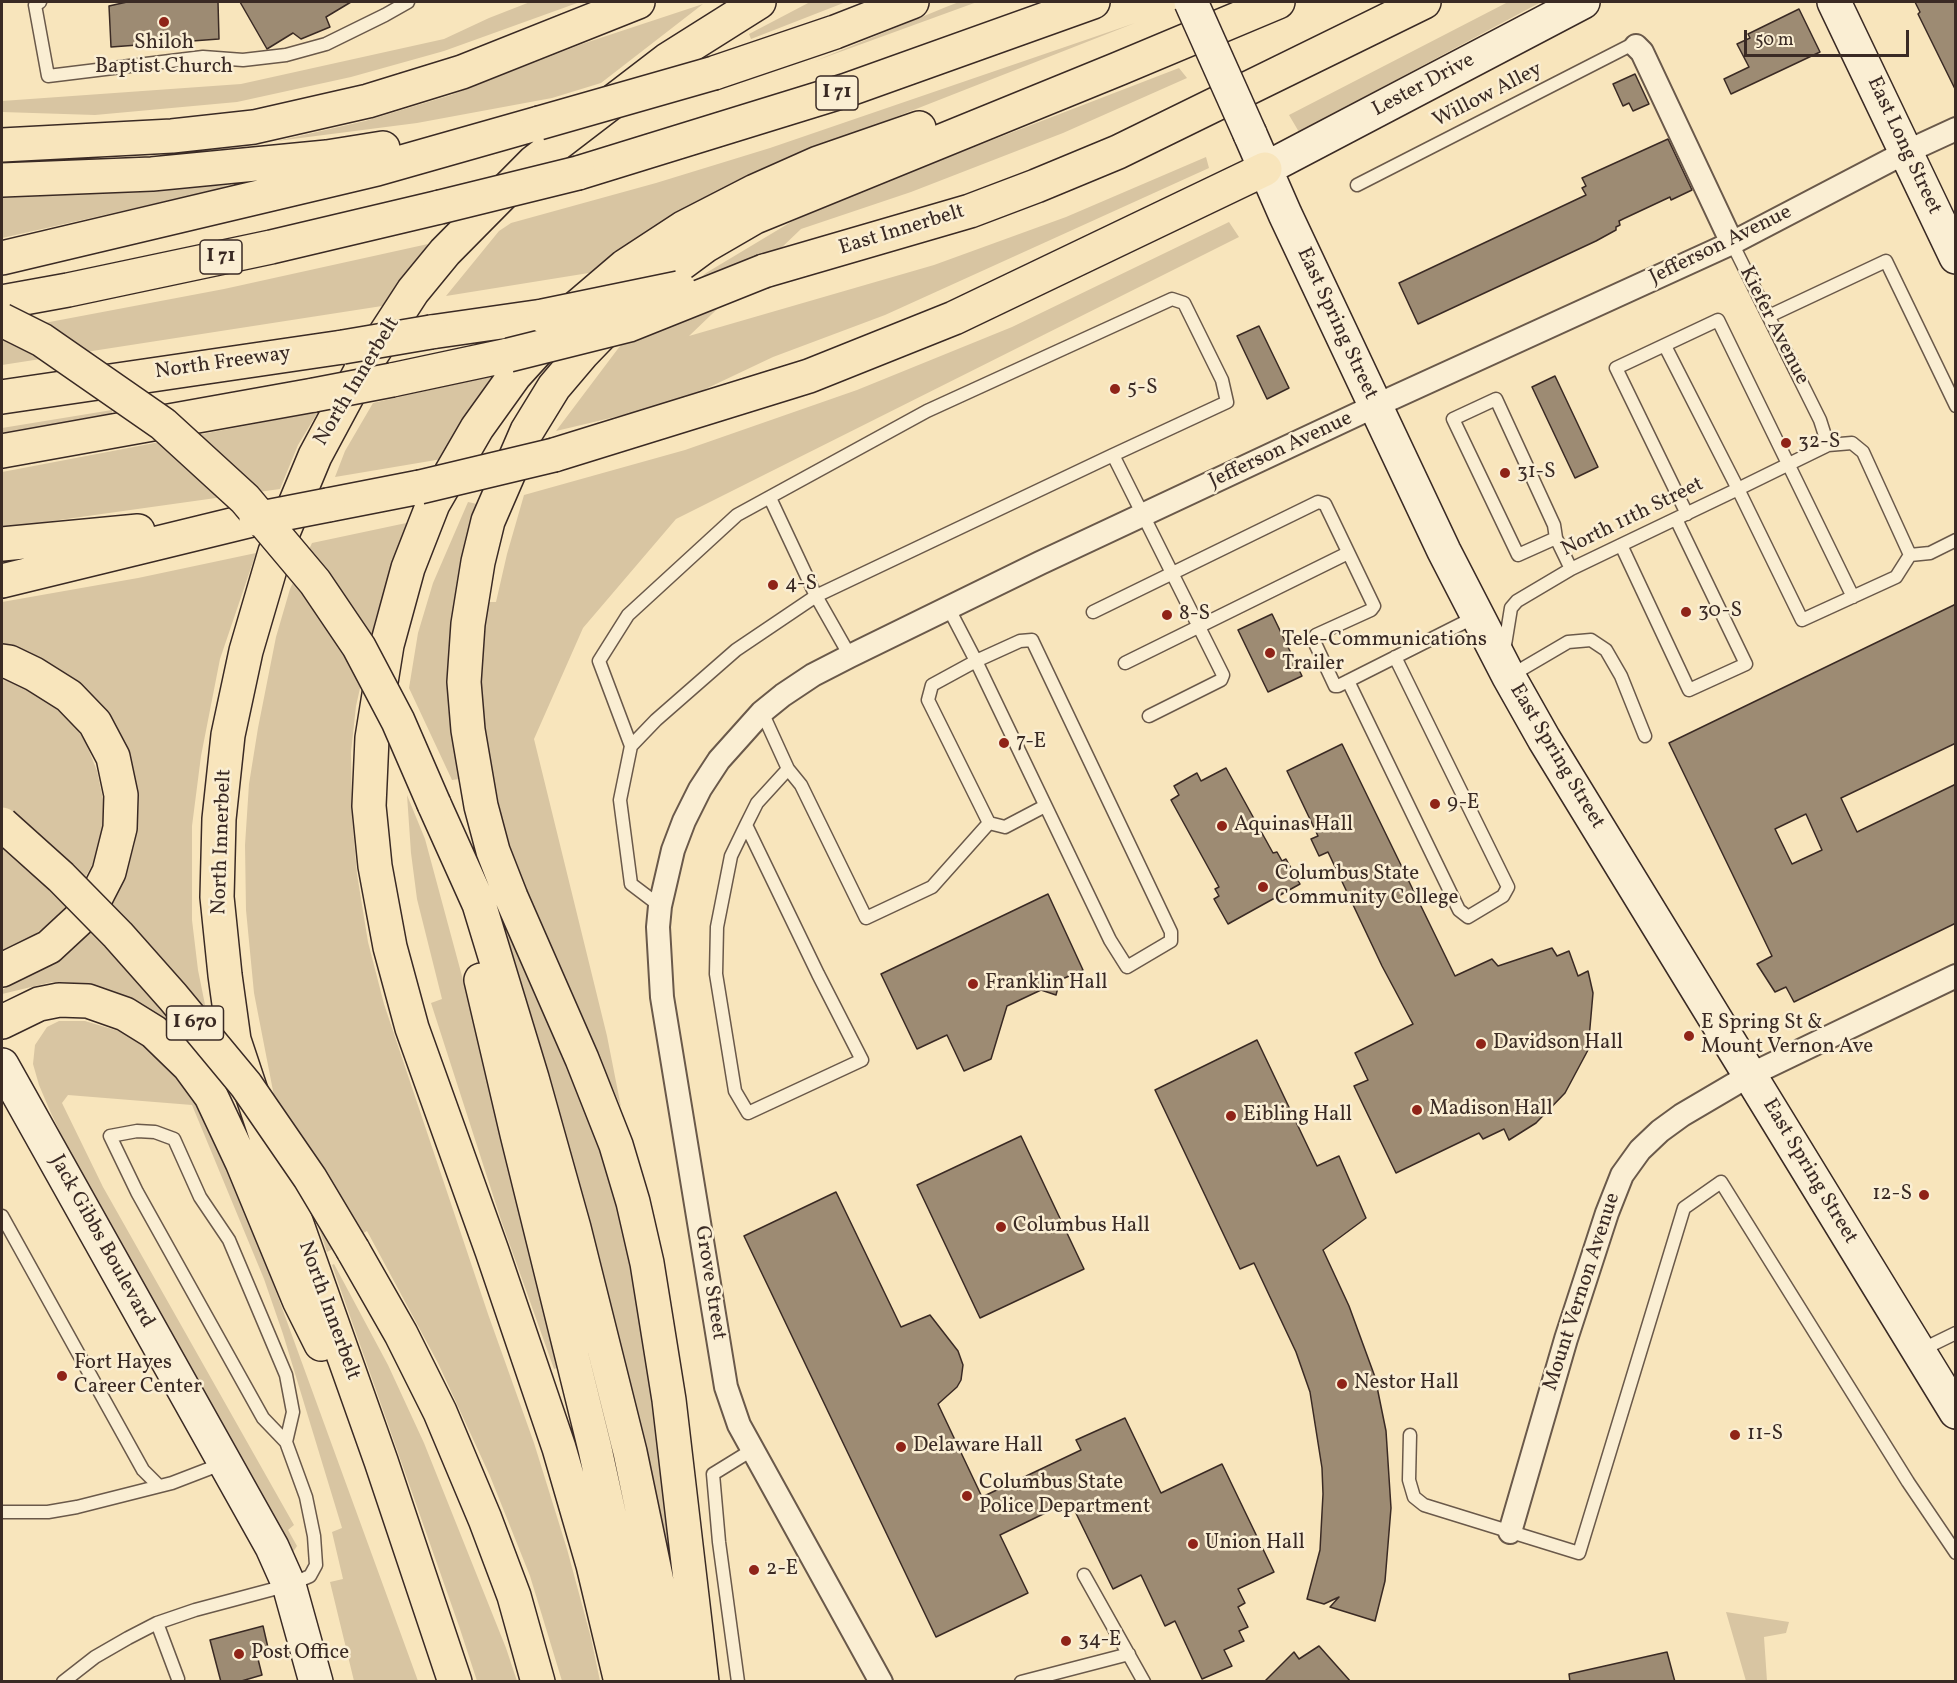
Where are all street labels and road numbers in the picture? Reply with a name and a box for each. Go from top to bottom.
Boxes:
street label: Lester Drive [1369,49,1479,123]
street label: Willow Alley [1429,58,1547,134]
street label: East Long Street [1860,73,1946,219]
road number: I 71 [816,76,858,110]
street label: East Innerbelt [836,200,968,262]
street label: Jefferson Avenue [1646,201,1796,291]
road number: I 71 [200,240,242,274]
street label: East Spring Street [1290,244,1382,404]
street label: Kiefer Avenue [1732,263,1814,389]
street label: North Innerbelt [310,313,406,451]
street label: North Freeway [154,342,292,386]
street label: Jefferson Avenue [1205,407,1357,495]
street label: North 11th Street [1558,473,1708,563]
street label: East Spring Street [1503,680,1609,834]
street label: North Innerbelt [208,769,238,915]
road number: I 670 [166,1006,224,1040]
street label: East Spring Street [1756,1095,1862,1249]
street label: Jack Gibbs Boulevard [43,1151,159,1333]
street label: Mount Vernon Avenue [1539,1190,1627,1394]
street label: Grove Street [688,1224,730,1342]
street label: North Innerbelt [291,1238,365,1384]

